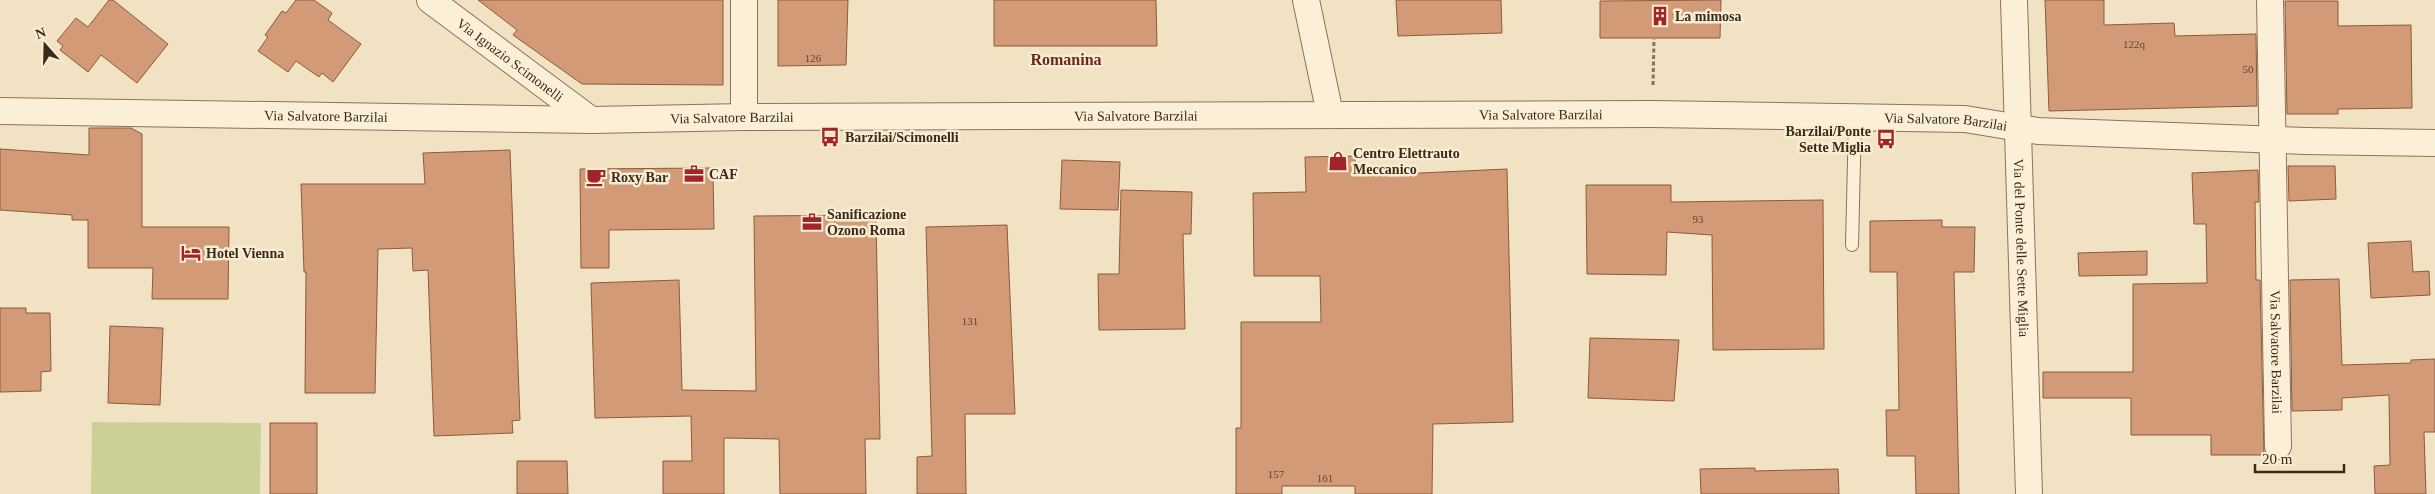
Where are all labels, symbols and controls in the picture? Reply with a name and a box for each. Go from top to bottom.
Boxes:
building icon: La mimosa [1649,5,1671,27]
place label: La mimosa [1675,9,1742,24]
street label: Via Ignazio Scimonelli [454,16,566,105]
north arrow [20,20,70,70]
text: N [33,24,48,42]
house number: 122q [2123,38,2146,50]
district label: Romanina [1030,51,1102,68]
house number: 126 [805,52,822,64]
house number: 50 [2243,63,2254,75]
street label: Via Salvatore Barzilai [1479,107,1603,123]
street label: Via Salvatore Barzilai [264,108,388,125]
street label: Via Salvatore Barzilai [1074,109,1198,124]
street label: Via Salvatore Barzilai [670,110,794,126]
street label: Via Salvatore Barzilai [1884,111,2008,134]
place label: Barzilai/Ponte Sette Miglia [1785,124,1871,155]
bus stop icon: Barzilai/Scimonelli [819,126,841,148]
bus stop icon: Barzilai/Ponte Sette Miglia [1875,128,1897,150]
place label: Barzilai/Scimonelli [845,130,959,145]
place label: Centro Elettrauto Meccanico [1353,146,1460,177]
shop icon: Centro Elettrauto Meccanico [1327,150,1349,172]
street label: Via del Ponte delle Sette Miglia [2011,158,2031,338]
office icon: CAF [683,163,705,185]
cafe icon: Roxy Bar [585,166,607,188]
place label: CAF [709,167,738,182]
place label: Roxy Bar [611,170,668,185]
place label: Sanificazione Ozono Roma [827,207,906,238]
office icon: Sanificazione Ozono Roma [801,211,823,233]
house number: 93 [1693,213,1704,225]
hotel icon: Hotel Vienna [180,242,202,264]
place label: Hotel Vienna [206,246,284,261]
street label: Via Salvatore Barzilai [2267,290,2284,414]
house number: 131 [962,315,978,327]
scale bar [2255,442,2344,474]
text: 20 m [2262,451,2293,467]
house number: 157 [1268,468,1285,480]
house number: 161 [1317,472,1333,484]

